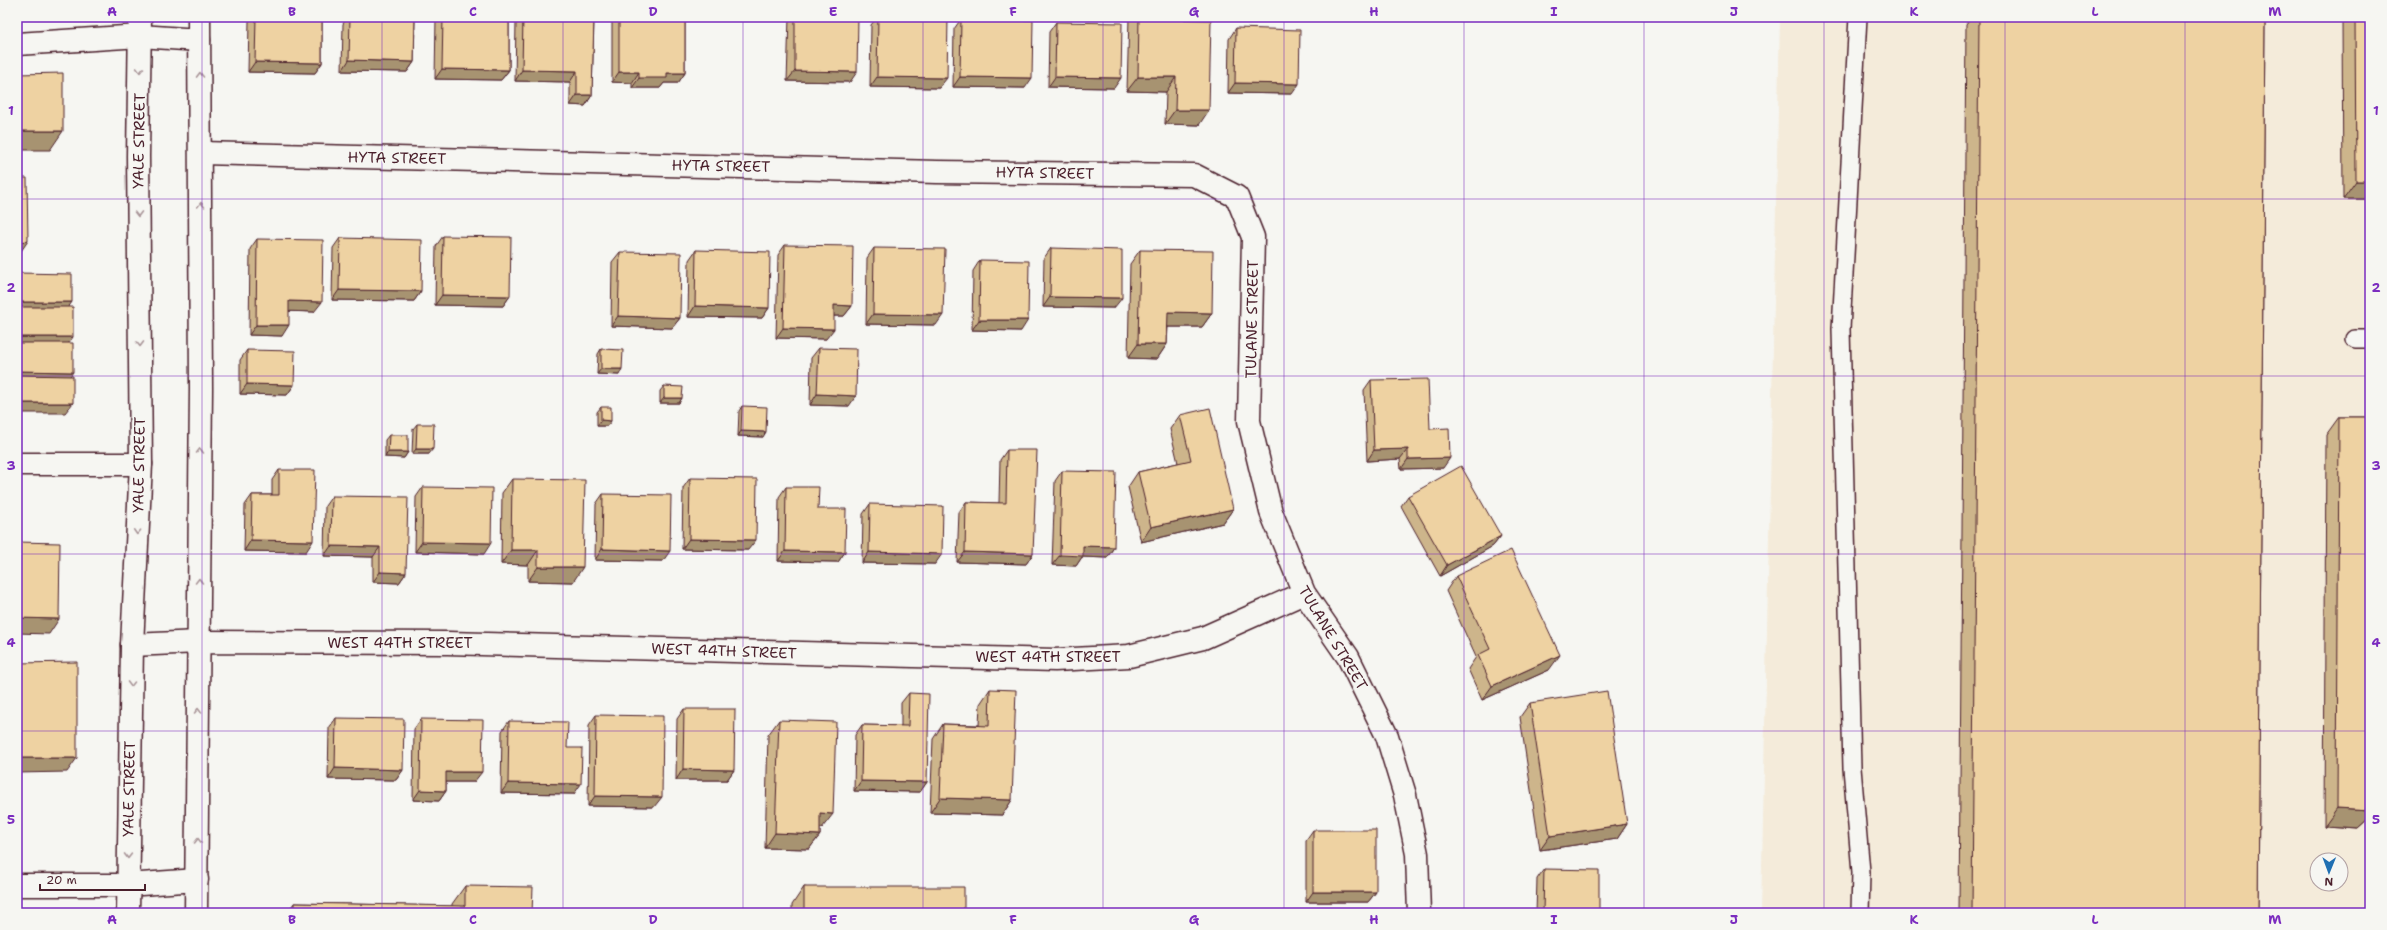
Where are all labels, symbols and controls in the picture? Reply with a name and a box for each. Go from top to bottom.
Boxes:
text: A [107,3,117,20]
text: B [288,3,296,20]
text: C [469,3,477,20]
text: D [648,3,658,20]
text: E [829,3,838,20]
text: F [1009,3,1017,20]
text: G [1189,3,1200,20]
text: H [1369,3,1379,20]
text: I [1550,3,1558,20]
text: J [1730,3,1738,20]
text: K [1910,3,1919,20]
text: L [2091,3,2099,20]
text: M [2268,3,2282,20]
one-way arrow [135,67,144,73]
one-way arrow [196,72,204,78]
street label: YALE STREET [128,93,150,189]
text: 1 [8,102,14,119]
text: 1 [2373,102,2379,119]
street label: HYTA STREET [348,147,446,169]
street label: HYTA STREET [672,155,770,177]
street label: HYTA STREET [996,162,1094,184]
one-way arrow [197,202,205,208]
one-way arrow [134,211,142,217]
street label: TULANE STREET [1241,259,1263,379]
text: 2 [6,279,16,296]
text: 2 [2371,279,2381,296]
one-way arrow [136,341,144,347]
street label: YALE STREET [128,417,150,513]
one-way arrow [196,448,204,454]
text: 3 [6,457,16,474]
text: 3 [2371,457,2381,474]
one-way arrow [133,529,142,535]
one-way arrow [195,578,203,584]
street label: TULANE STREET [1294,582,1372,694]
street label: WEST 44TH STREET [327,633,473,653]
text: 4 [6,634,16,651]
text: 4 [2371,634,2381,651]
street label: WEST 44TH STREET [651,638,797,664]
street label: WEST 44TH STREET [975,647,1121,667]
one-way arrow [127,681,135,687]
one-way arrow [194,708,203,714]
street label: YALE STREET [118,741,140,837]
text: 5 [7,811,15,828]
text: 5 [2372,811,2380,828]
one-way arrow [194,838,202,844]
north arrow [2309,852,2349,892]
one-way arrow [124,853,132,859]
scale bar [40,866,145,892]
text: 20 m [46,872,77,888]
text: N [2324,874,2333,889]
text: A [107,911,117,928]
text: B [288,911,296,928]
text: C [469,911,477,928]
text: D [648,911,658,928]
text: E [829,911,838,928]
text: F [1009,911,1017,928]
text: G [1189,911,1200,928]
text: H [1369,911,1379,928]
text: I [1550,911,1558,928]
text: J [1730,911,1738,928]
text: K [1910,911,1919,928]
text: L [2091,911,2099,928]
text: M [2268,911,2282,928]

